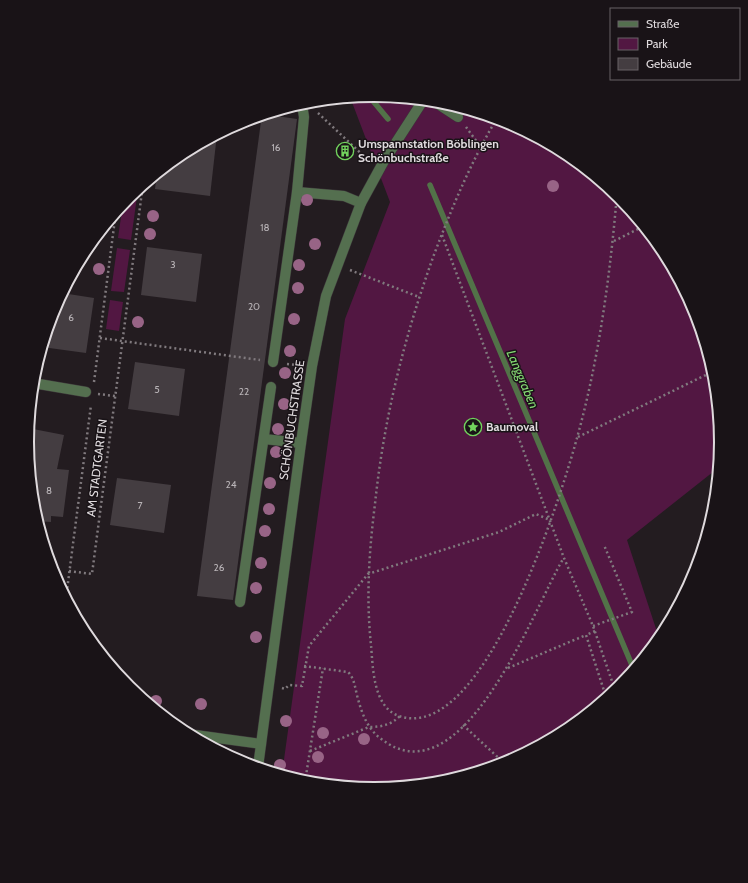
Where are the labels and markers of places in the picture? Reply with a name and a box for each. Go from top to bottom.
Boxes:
place label: Umspannstation Böblingen Schönbuchstraße [358,136,499,165]
building icon: Umspannstation Böblingen Schönbuchstraße [335,141,355,161]
place icon: Baumoval [463,417,483,437]
place label: Baumoval [486,419,538,434]

